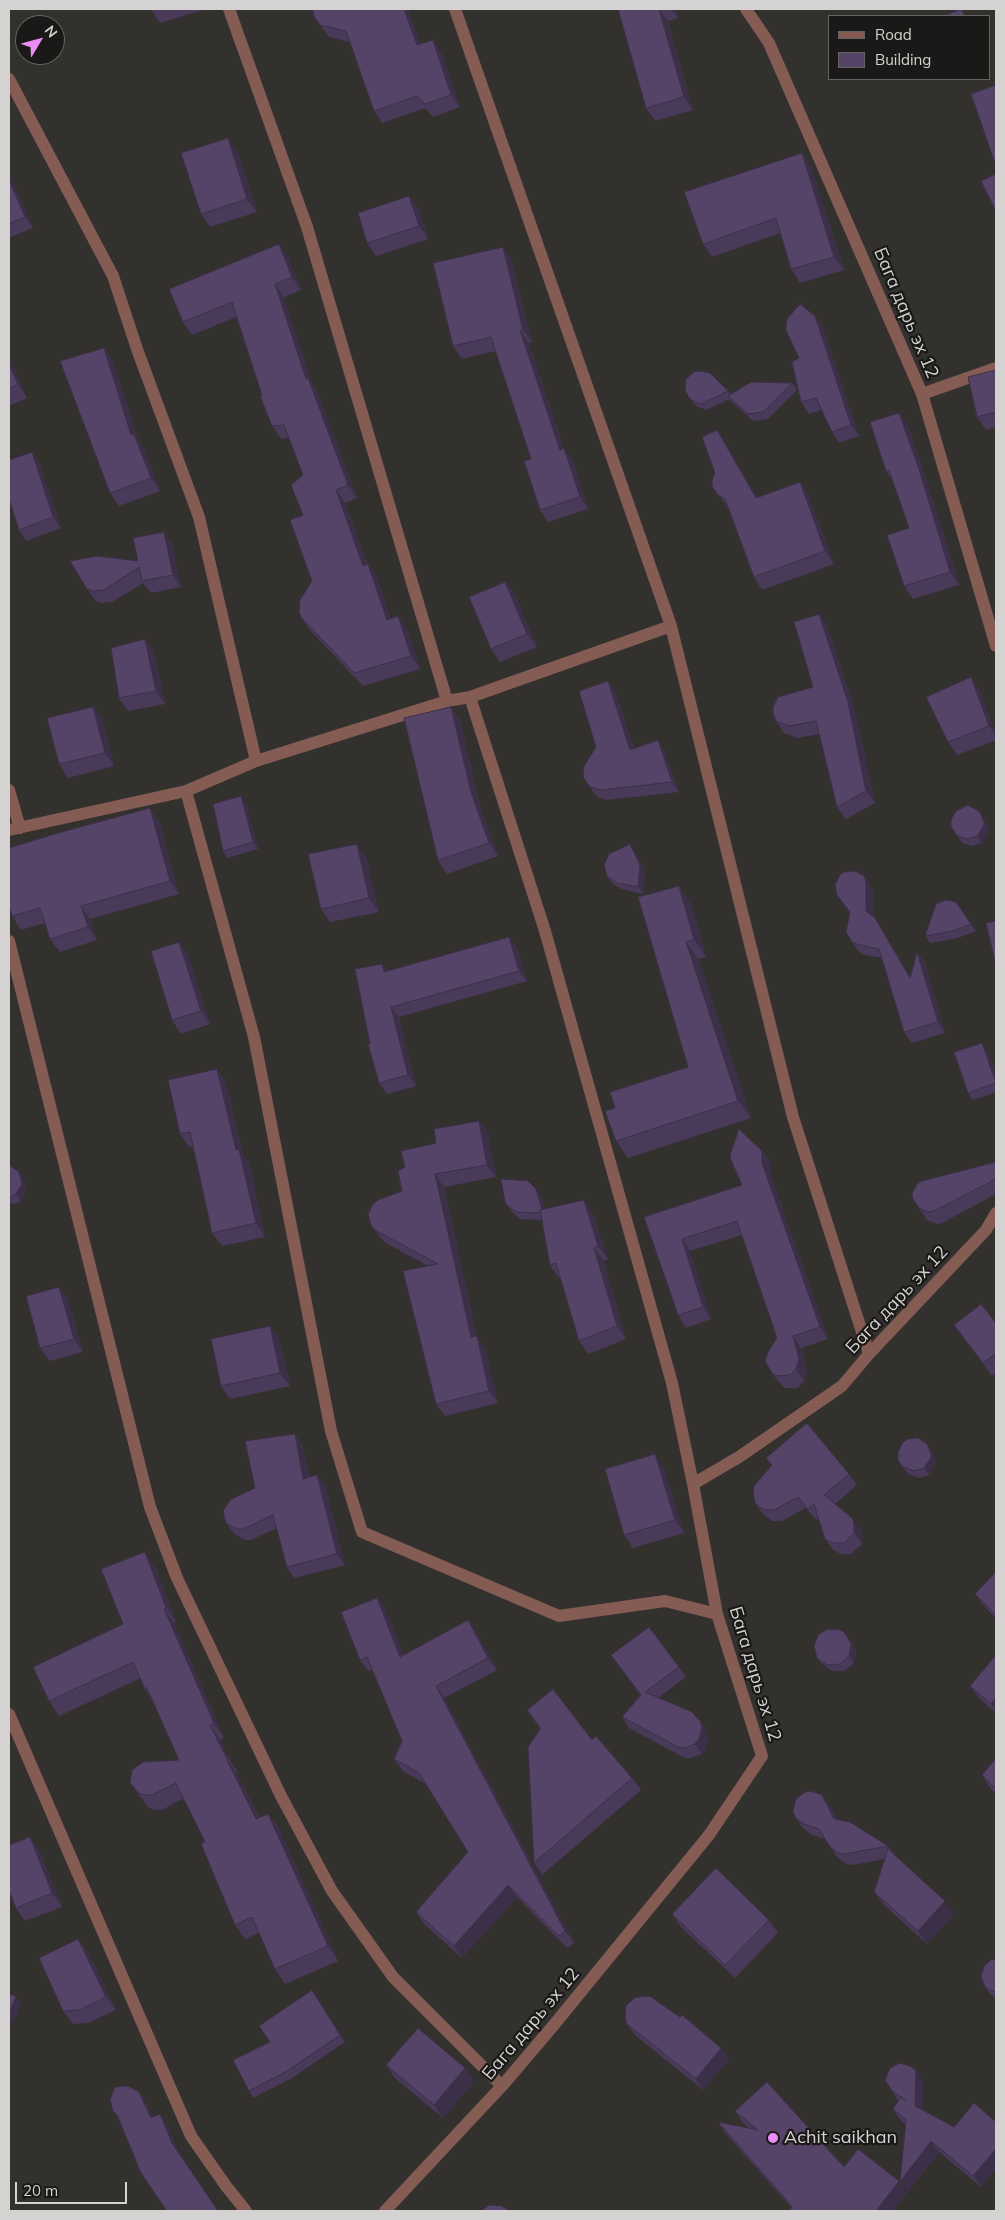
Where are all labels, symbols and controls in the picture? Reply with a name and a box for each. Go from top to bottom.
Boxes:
north arrow [15,15,65,65]
legend [828,15,990,80]
text: N [41,22,62,41]
text: Road [875,25,912,44]
text: Building [875,50,931,69]
street label: Бага дарь эх 12 [869,245,943,381]
street label: Бага дарь эх 12 [841,1242,953,1358]
street label: Бага дарь эх 12 [724,1604,786,1744]
street label: Бага дарь эх 12 [478,1964,584,2084]
place label: Achit saikhan [784,2127,897,2149]
marker: Achit saikhan [766,2131,780,2145]
scale bar [18,2172,130,2204]
text: 20 m [23,2181,58,2200]

